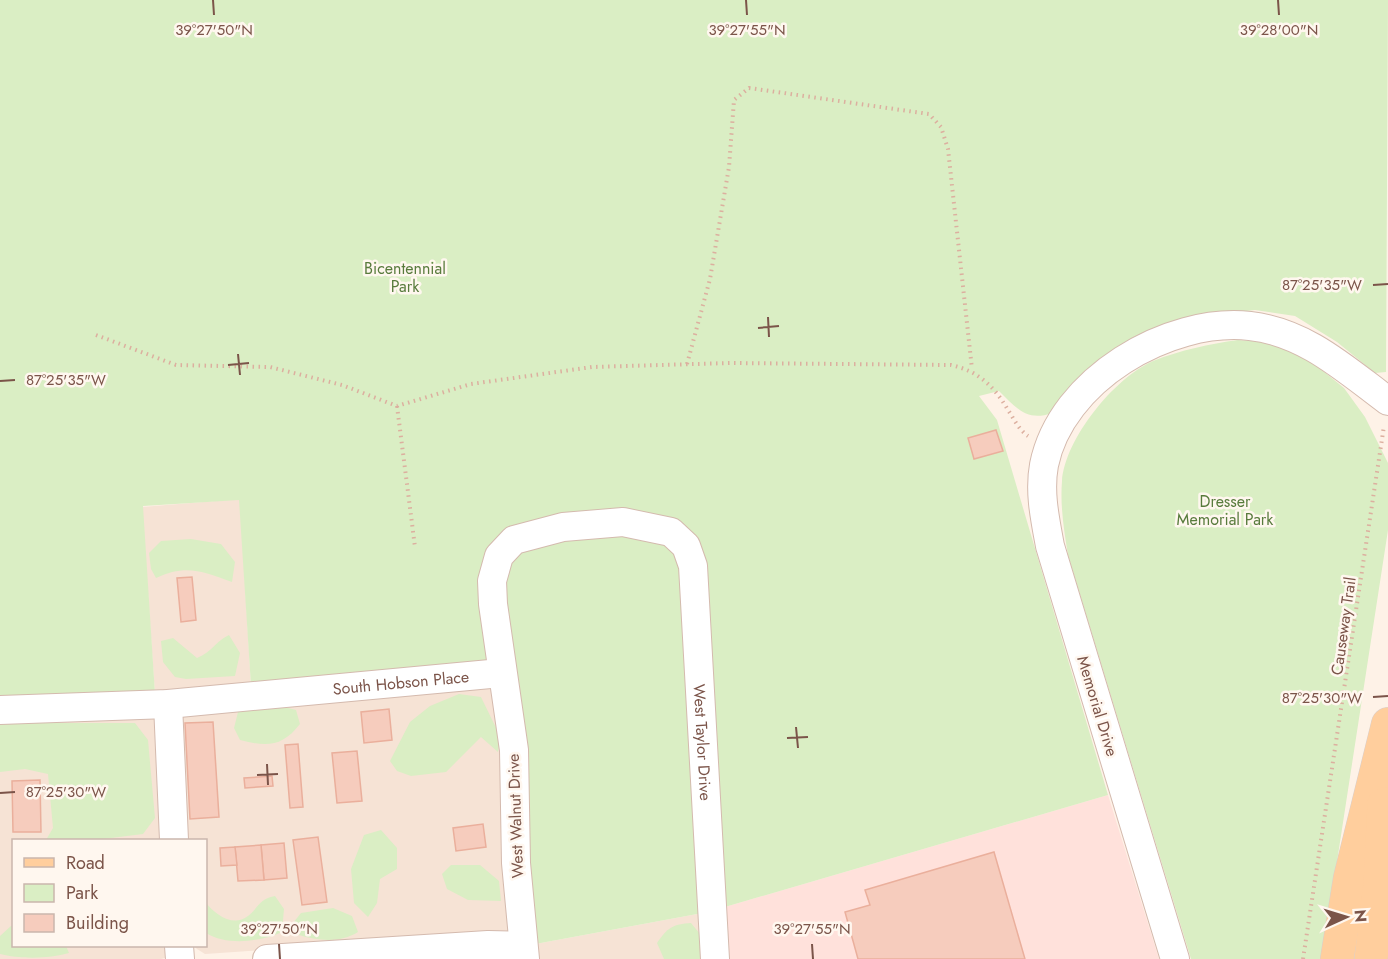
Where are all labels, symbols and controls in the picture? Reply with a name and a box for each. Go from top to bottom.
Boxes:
text: 39°27'50"N [175,19,253,41]
text: 39°27'55"N [708,19,786,41]
text: 39°28'00"N [1240,19,1318,41]
park label: Bicentennial Park [364,257,446,298]
text: 87°25'35"W [1282,274,1362,296]
text: 87°25'35"W [26,369,106,391]
park label: Dresser Memorial Park [1177,490,1274,531]
street label: Causeway Trail [1325,575,1362,677]
street label: Memorial Drive [1071,653,1124,759]
street label: South Hobson Place [332,665,470,701]
street label: West Taylor Drive [688,683,717,801]
text: 87°25'30"W [1282,687,1362,709]
street label: West Walnut Drive [502,753,529,879]
text: 87°25'30"W [26,781,106,803]
legend [12,839,207,947]
text: Road [66,850,105,876]
text: Park [66,880,98,906]
north arrow [1316,887,1376,947]
text: N [1349,909,1372,923]
text: Building [66,910,129,936]
text: 39°27'50"N [240,918,318,940]
text: 39°27'55"N [773,918,851,940]

